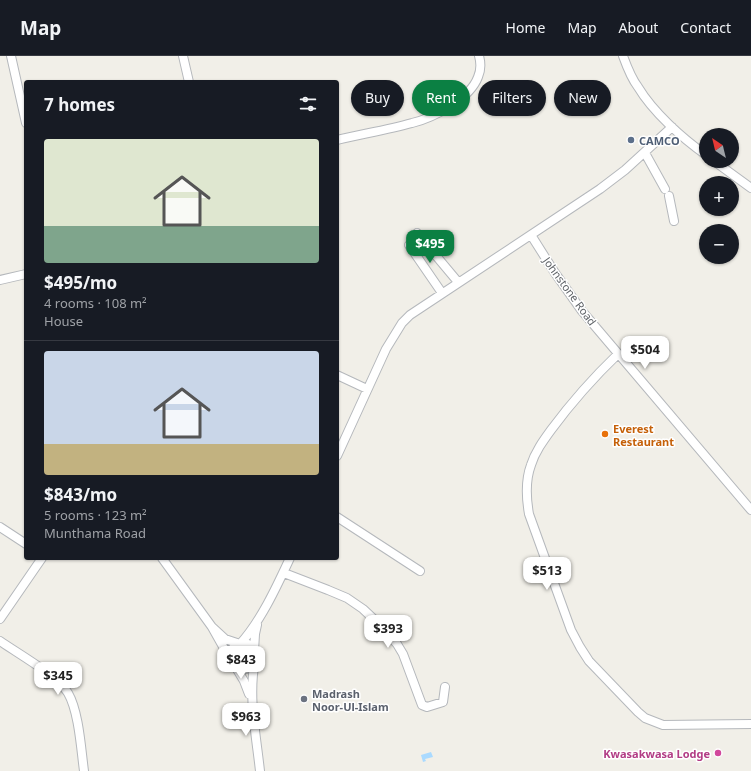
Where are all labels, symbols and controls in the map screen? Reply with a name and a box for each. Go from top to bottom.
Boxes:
text: Map [20,15,61,41]
text: Home [506,18,545,37]
text: Map [567,18,597,37]
text: About [619,18,658,37]
text: Contact [680,18,731,37]
chip: Buy [351,80,404,116]
chip: Rent [412,80,470,116]
chip: Filters [478,80,546,116]
chip: New [554,80,611,116]
text: 7 homes [44,93,115,116]
icon: filters [297,93,319,115]
north arrow [699,128,739,168]
map controls [699,128,739,264]
place label: CAMCO [639,133,680,148]
marker: CAMCO [626,135,636,145]
icon: home [146,165,218,237]
button: + [699,176,739,216]
button: − [699,224,739,264]
pin: $495 [406,230,454,264]
text: $495 [415,234,445,252]
street label: Johnstone Road [539,253,600,328]
text: $495/mo [44,271,117,294]
text: 4 rooms · 108 m² [44,294,147,312]
text: House [44,312,83,330]
pin: $504 [621,336,669,370]
text: $504 [630,340,660,358]
icon: home [146,377,218,449]
place label: Everest Restaurant [613,421,674,449]
marker: Everest Restaurant [600,429,610,439]
text: $843/mo [44,483,117,506]
text: 5 rooms · 123 m² [44,506,147,524]
text: Munthama Road [44,524,146,542]
pin: $513 [523,557,571,591]
text: $513 [532,561,562,579]
pin: $393 [364,615,412,649]
text: $393 [373,619,403,637]
pin: $843 [217,646,265,680]
text: $843 [226,650,256,668]
pin: $345 [34,662,82,696]
text: $345 [43,666,73,684]
place label: Madrash Noor-Ul-Islam [312,686,389,714]
marker: Madrash Noor-Ul-Islam [299,694,309,704]
pin: $963 [222,703,270,737]
text: $963 [231,707,261,725]
place label: Kwasakwasa Lodge [603,746,710,761]
marker: Kwasakwasa Lodge [713,748,723,758]

